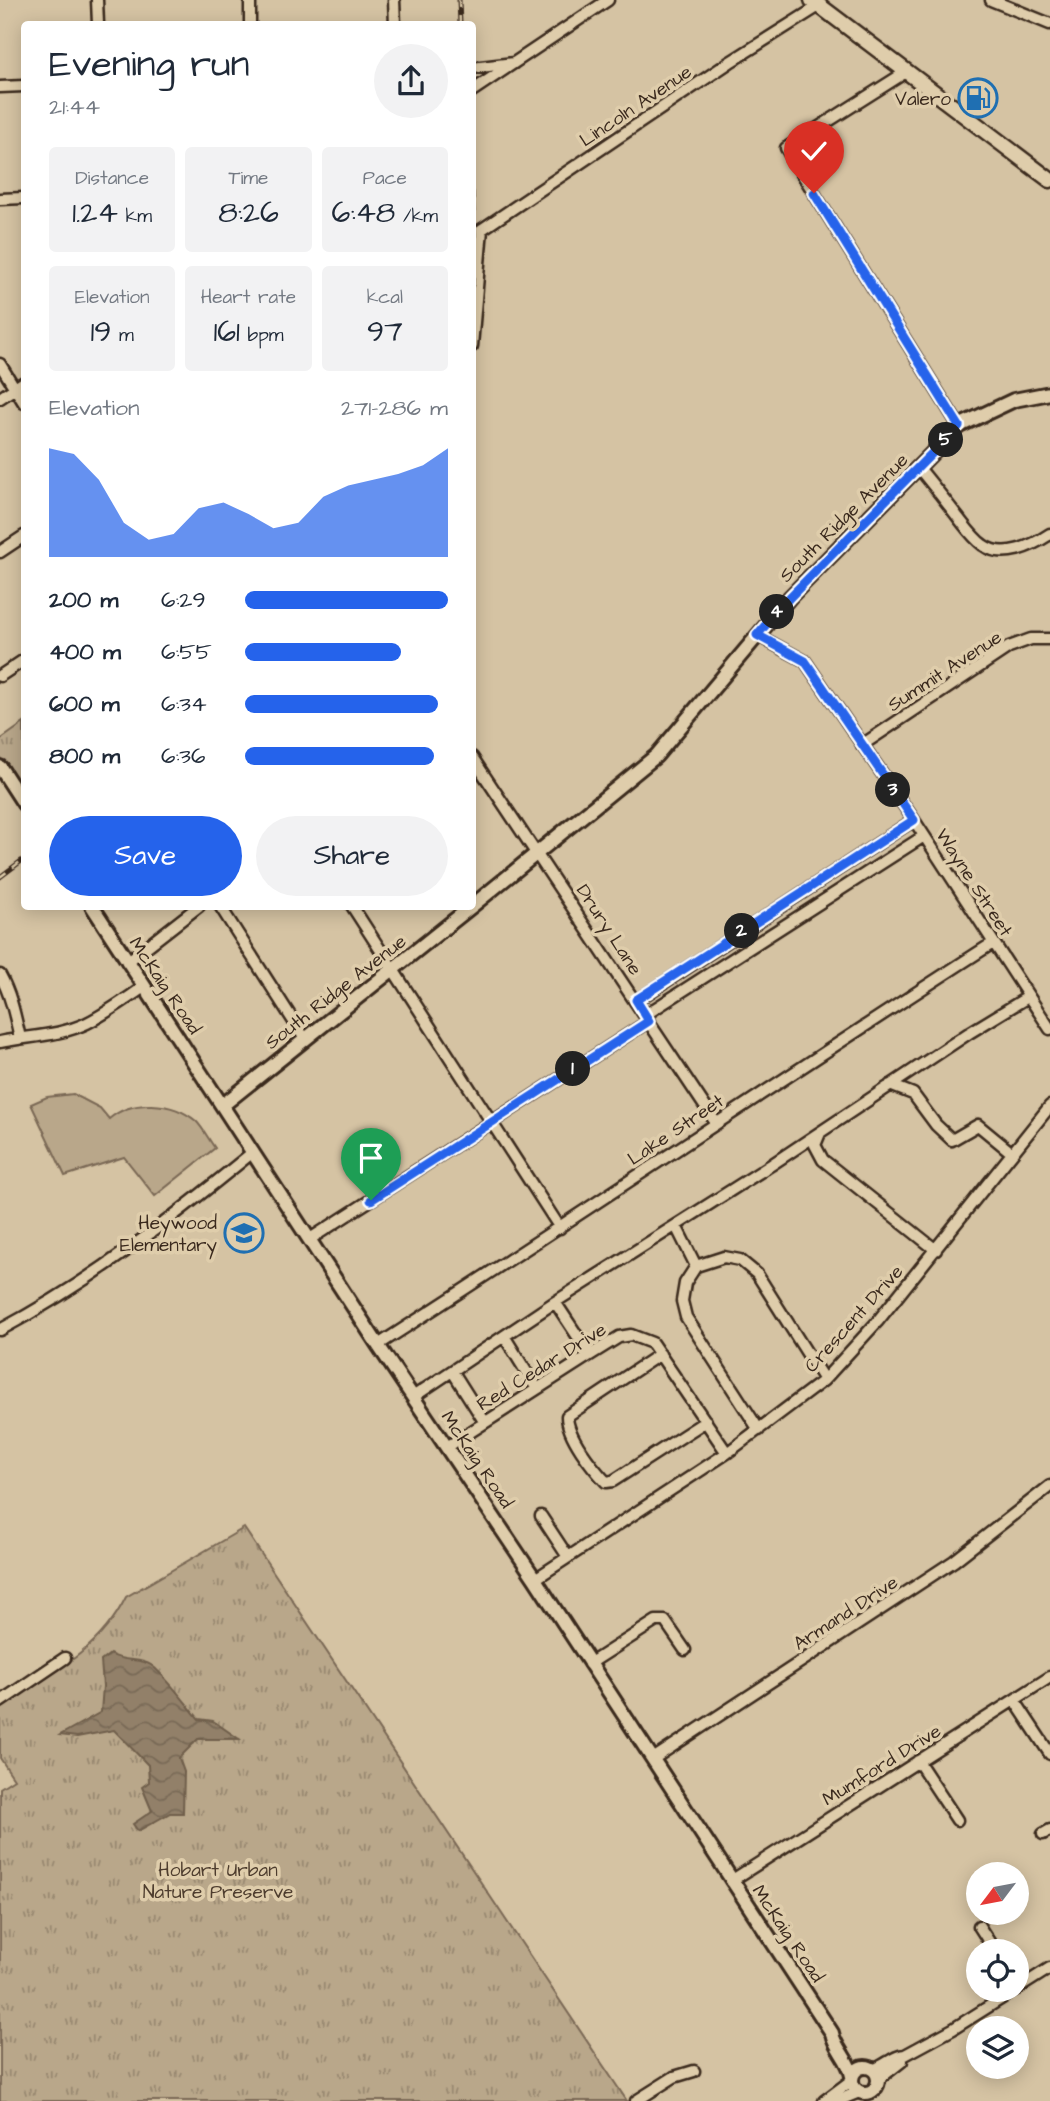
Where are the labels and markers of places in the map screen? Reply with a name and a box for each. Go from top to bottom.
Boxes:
fuel station icon: Valero [957,77,999,119]
place label: Valero [895,86,951,113]
pin [784,121,844,193]
pin: 5 [928,422,964,458]
pin: 4 [760,594,794,630]
pin: 3 [876,772,910,808]
pin: 2 [724,914,760,948]
pin: 1 [556,1052,590,1086]
pin [341,1128,401,1200]
place label: Heywood Elementary [120,1210,218,1260]
school or university icon: Heywood Elementary [223,1212,265,1254]

